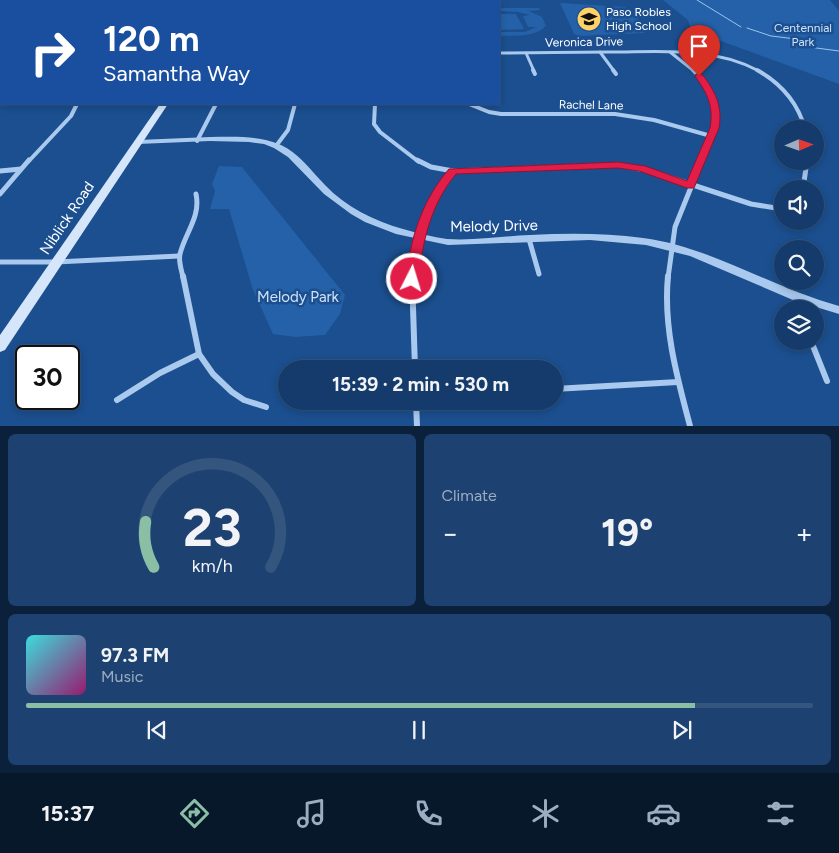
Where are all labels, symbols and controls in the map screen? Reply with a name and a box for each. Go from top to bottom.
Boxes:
place label: Paso Robles High School [606,5,672,33]
school or university icon: Paso Robles High School [576,6,602,32]
text: 120 m [103,18,200,60]
icon: right [20,20,85,85]
park label: Centennial Park [774,21,832,49]
pin [678,25,720,76]
icon: arrive [685,32,713,60]
street label: Veronica Drive [545,34,624,50]
text: Samantha Way [103,60,250,87]
street label: Rachel Lane [559,97,624,113]
north arrow [774,120,824,170]
map controls [774,120,824,350]
street label: Niblick Road [36,178,98,258]
button: sound [774,180,824,230]
street label: Melody Drive [450,216,538,236]
button: search [774,240,824,290]
position arrow [385,252,437,304]
park label: Melody Park [257,288,340,306]
button: layers [774,300,824,350]
speed limit sign: 30 [15,345,80,410]
text: 15:39 · 2 min · 530 m [332,373,509,396]
text: Climate [442,486,497,505]
text: 23 [182,497,241,559]
text: 19° [601,510,653,556]
text: − [442,516,459,550]
text: + [796,516,813,550]
text: km/h [191,555,232,576]
text: 97.3 FM [101,644,169,667]
text: Music [101,667,143,686]
icon: previous [143,716,171,744]
icon: pause [405,716,433,744]
icon: next [668,716,696,744]
icon: directions [177,796,212,831]
icon: music [294,796,329,831]
icon: phone [411,796,446,831]
icon: climate [528,796,563,831]
icon: car [646,796,681,831]
icon: filters [763,796,798,831]
text: 15:37 [41,800,94,827]

